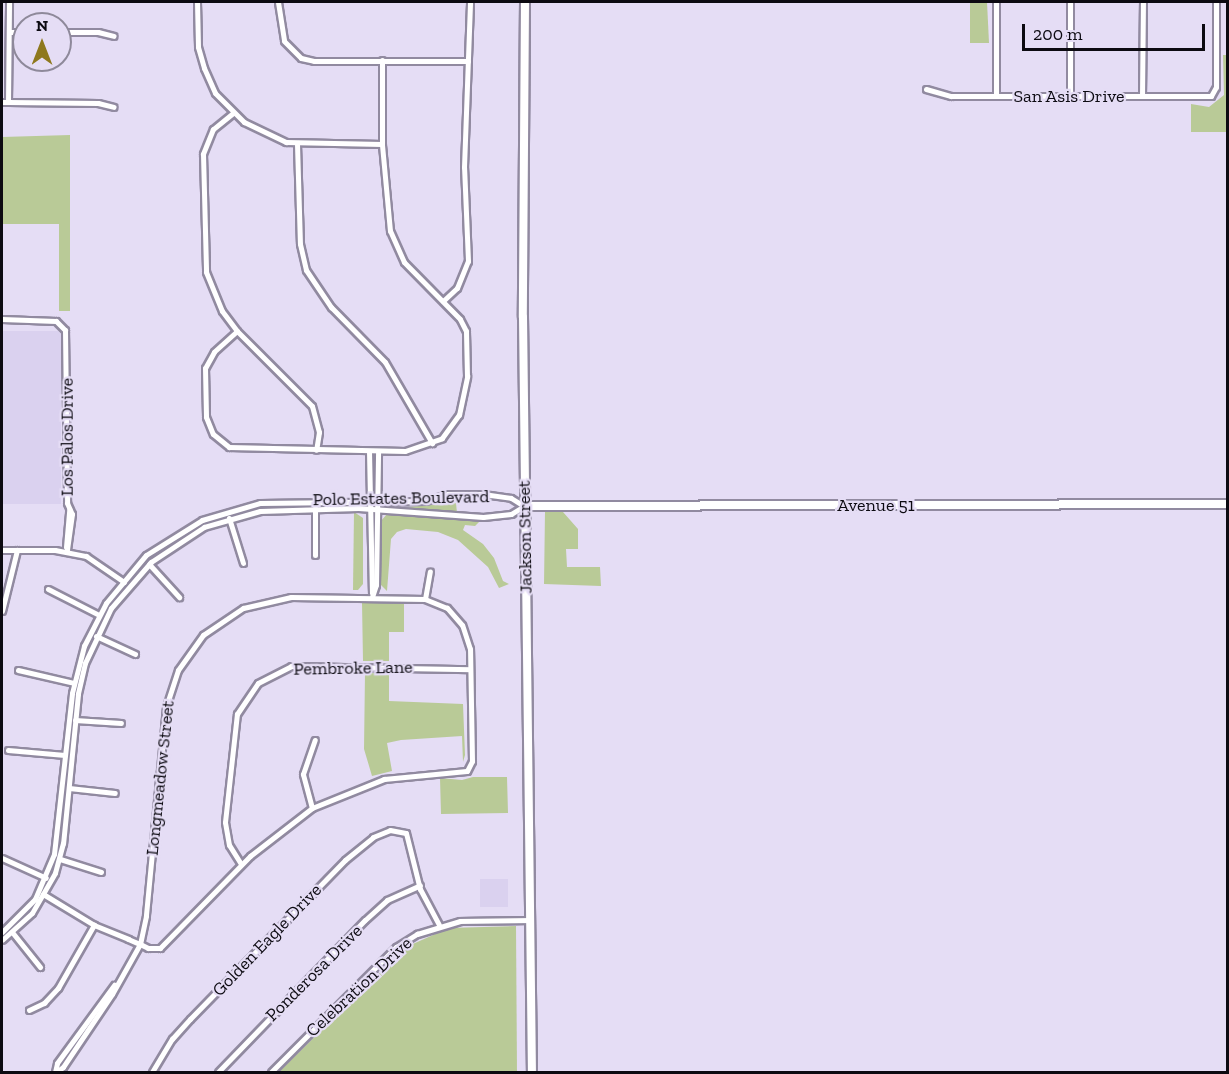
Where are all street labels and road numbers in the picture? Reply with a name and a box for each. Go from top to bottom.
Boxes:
street label: San Asis Drive [1013,85,1125,107]
street label: Los Palos Drive [56,378,78,496]
street label: Jackson Street [513,480,537,594]
street label: Polo Estates Boulevard [312,486,490,510]
street label: Avenue 51 [837,494,915,516]
street label: Pembroke Lane [293,656,413,680]
street label: Longmeadow Street [141,699,179,857]
street label: Golden Eagle Drive [208,879,326,1001]
street label: Ponderosa Drive [261,920,367,1026]
street label: Celebration Drive [302,932,416,1042]

